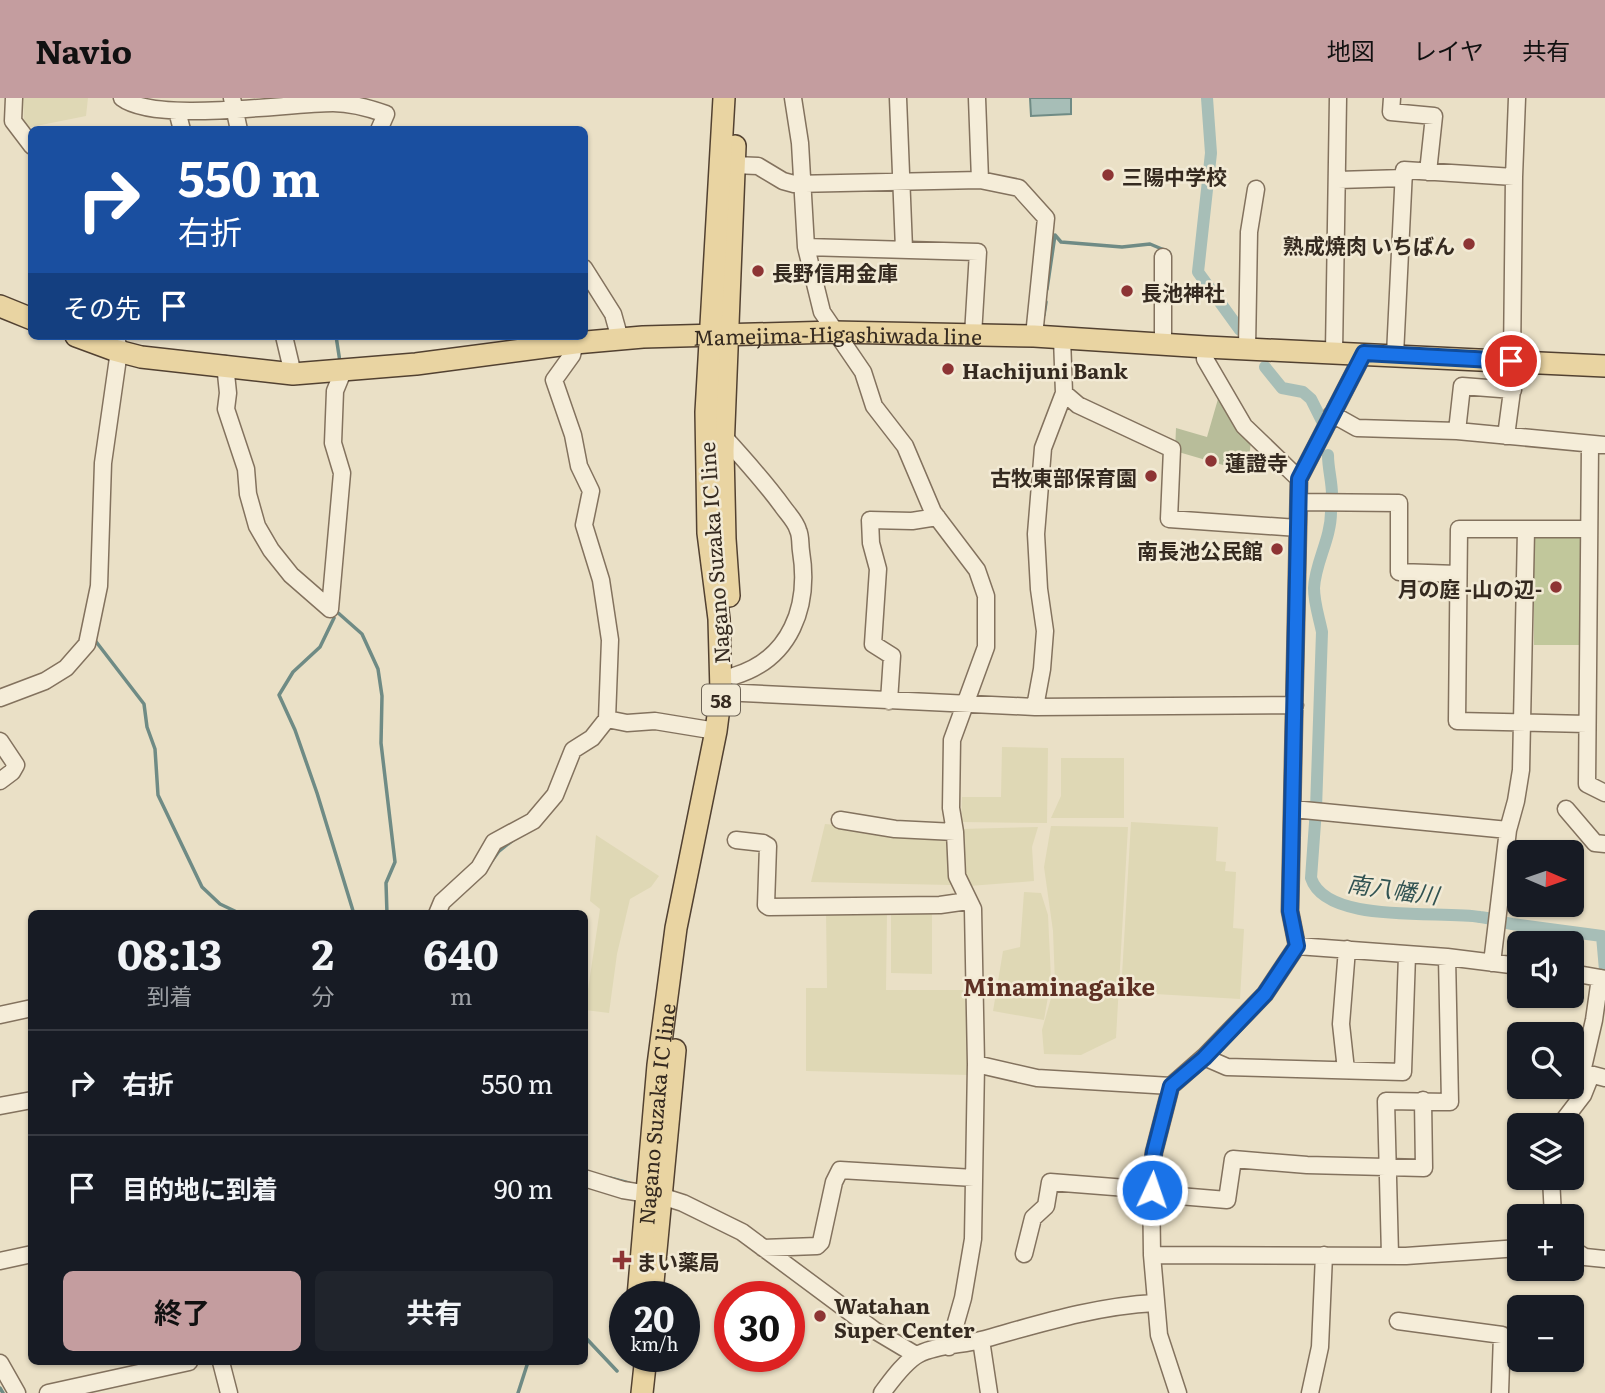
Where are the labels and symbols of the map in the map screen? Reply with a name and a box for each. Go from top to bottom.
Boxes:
place label: 三陽中学校 [1122,160,1227,191]
marker: 三陽中学校 [1100,167,1116,183]
place label: 熟成焼肉 いちばん [1283,229,1455,260]
marker: 熟成焼肉 いちばん [1461,236,1477,252]
place label: 長野信用金庫 [772,256,898,287]
marker: 長野信用金庫 [750,263,766,279]
place label: 長池神社 [1141,276,1225,307]
marker: 長池神社 [1119,283,1135,299]
street label: Mamejima-Higashiwada line [693,316,982,351]
pin [1481,331,1541,391]
place label: Hachijuni Bank [962,354,1129,385]
marker: Hachijuni Bank [940,361,956,377]
street label: Nagano Suzaka IC line [690,441,736,665]
place label: 蓮證寺 [1225,446,1288,477]
marker: 蓮證寺 [1203,453,1219,469]
place label: 古牧東部保育園 [990,461,1137,492]
marker: 古牧東部保育園 [1143,468,1159,484]
place label: 南長池公民館 [1137,534,1263,565]
marker: 南長池公民館 [1269,541,1285,557]
place label: 月の庭 -山の辺- [1398,572,1542,603]
marker: 月の庭 -山の辺- [1548,579,1564,595]
road number: 58 [702,684,740,716]
north arrow [1507,840,1584,917]
water label: 南八幡川 [1345,865,1444,912]
district label: Minaminagaike [963,968,1155,1003]
street label: Nagano Suzaka IC line [629,1001,682,1226]
position arrow [1115,1153,1189,1227]
place label: まい薬局 [636,1245,720,1276]
marker: まい薬局 [614,1252,630,1268]
speed limit sign: 30 [714,1281,805,1372]
place label: Watahan Super Center [834,1289,975,1344]
marker: Watahan Super Center [812,1308,828,1324]

